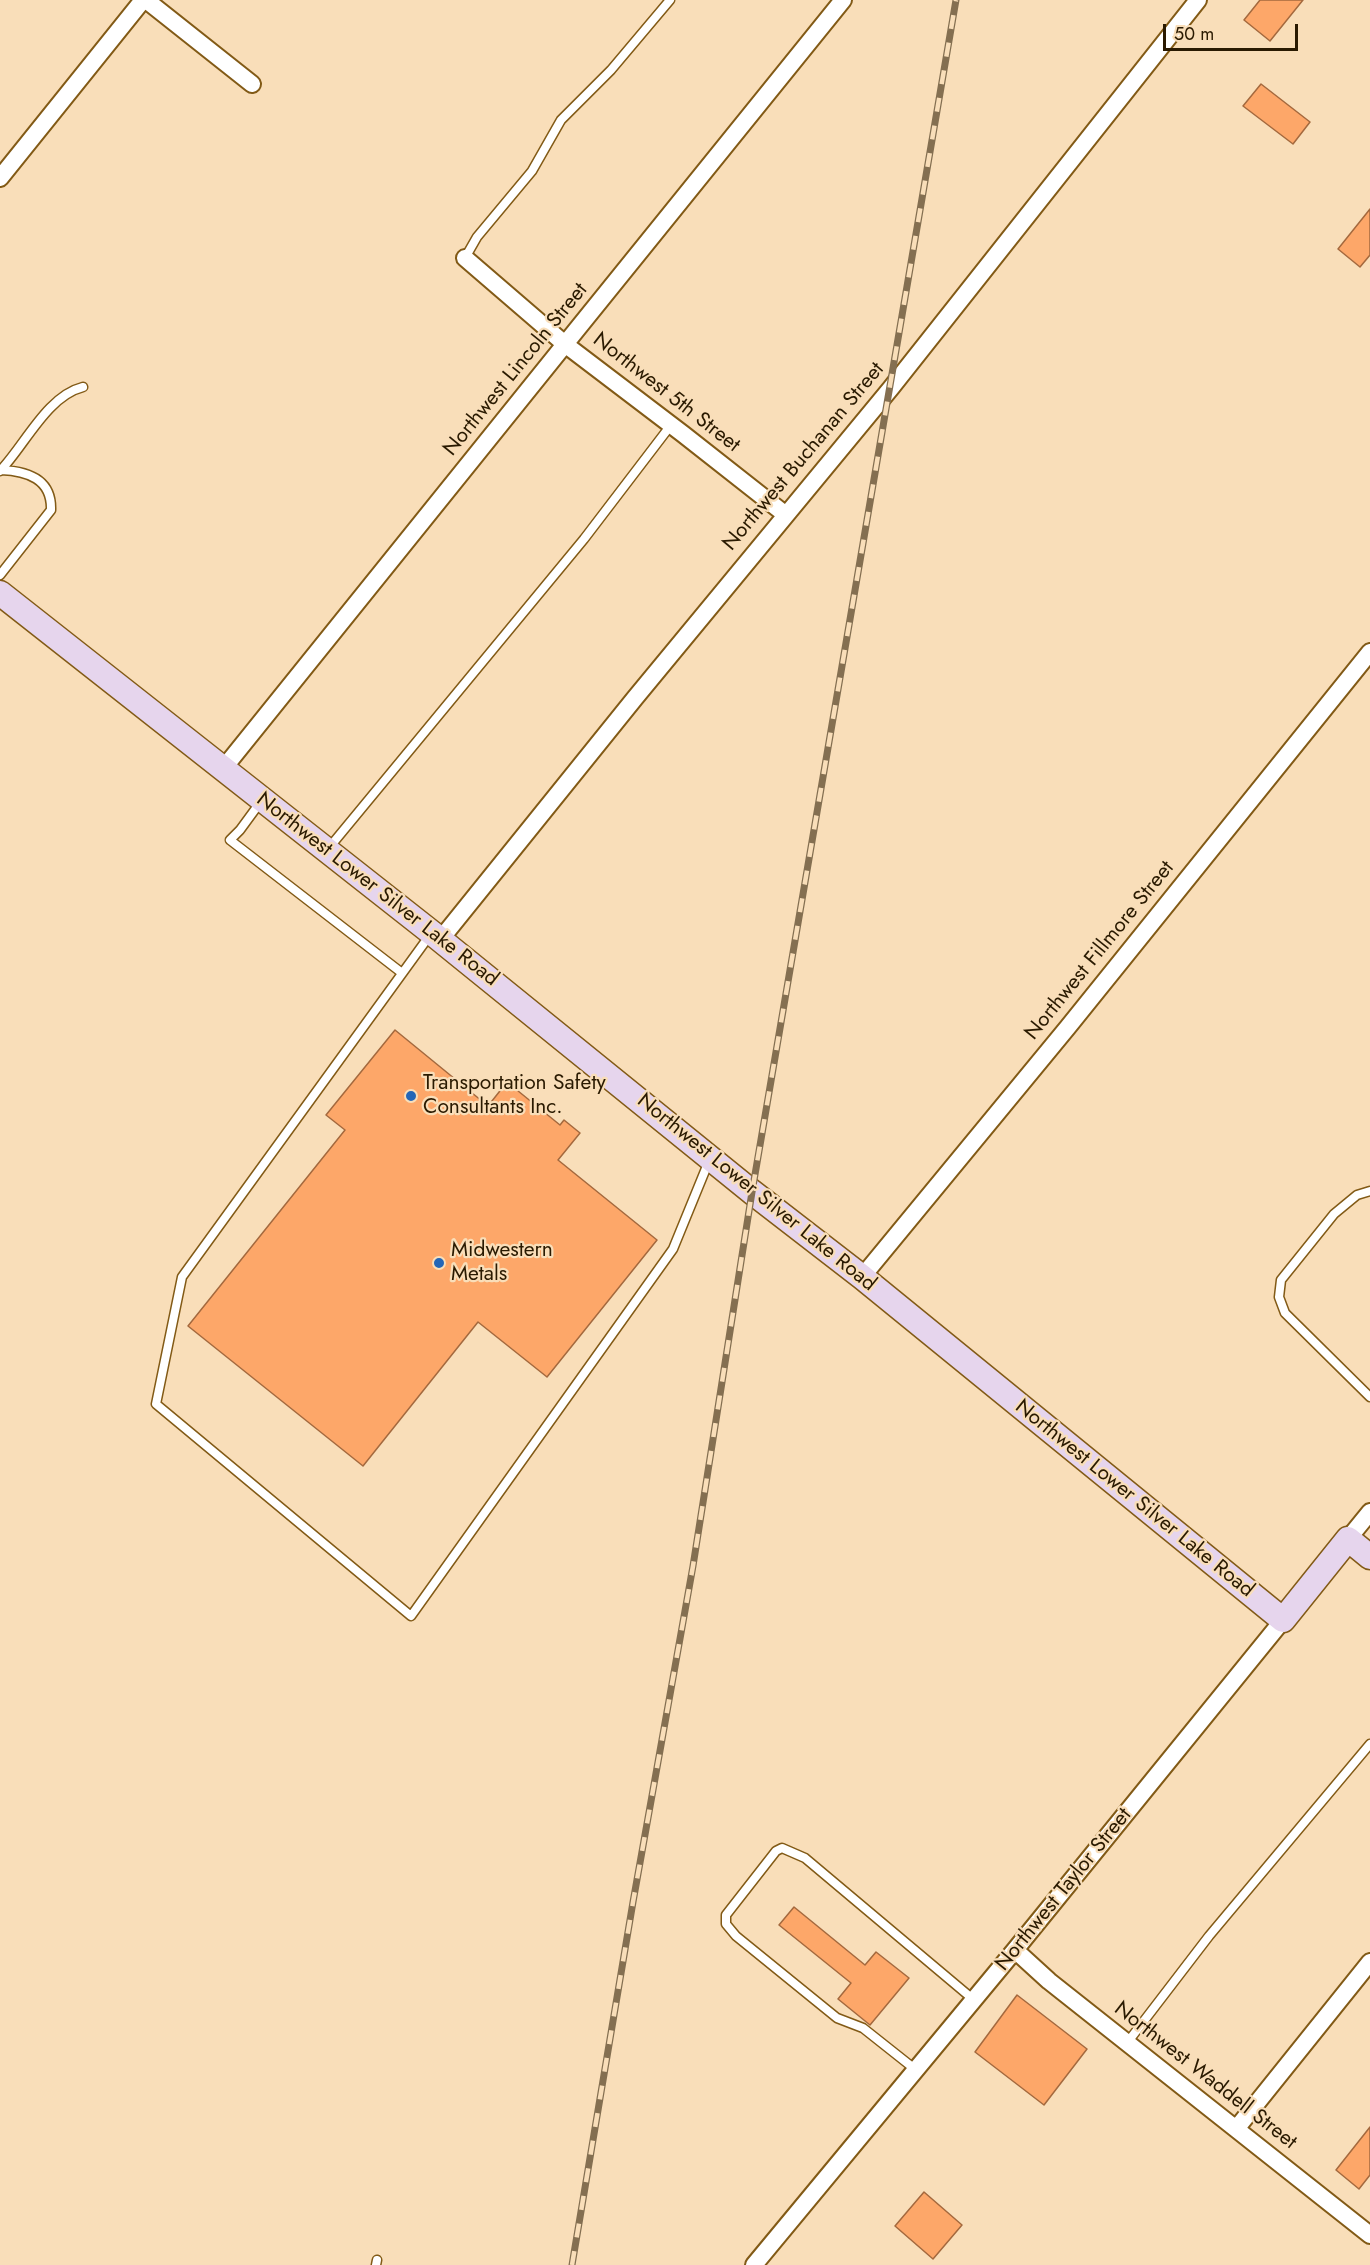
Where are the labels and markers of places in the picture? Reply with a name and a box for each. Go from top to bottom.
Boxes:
place label: Transportation Safety Consultants Inc. [423,1071,606,1121]
marker: Transportation Safety Consultants Inc. [404,1089,418,1103]
place label: Midwestern Metals [451,1238,553,1288]
marker: Midwestern Metals [432,1256,446,1270]

